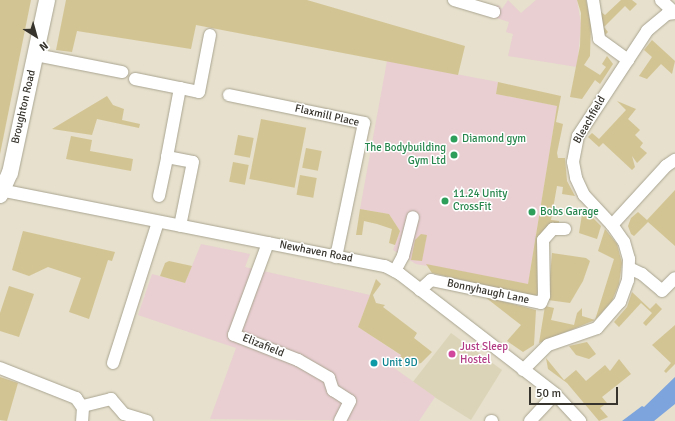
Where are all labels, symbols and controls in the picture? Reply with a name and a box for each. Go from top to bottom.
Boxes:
north arrow [16,16,56,56]
text: N [37,38,50,53]
street label: Broughton Road [9,69,39,145]
street label: Bleachfield [571,94,609,146]
street label: Flaxmill Place [293,102,361,130]
place label: Diamond gym [462,132,526,146]
marker: Diamond gym [449,134,459,144]
place label: The Bodybuilding Gym Ltd [365,142,446,168]
marker: The Bodybuilding Gym Ltd [449,150,459,160]
place label: 11.24 Unity CrossFit [453,188,507,214]
marker: 11.24 Unity CrossFit [440,196,450,206]
place label: Bobs Garage [540,205,599,219]
marker: Bobs Garage [527,207,537,217]
street label: Newhaven Road [278,238,354,266]
street label: Bonnyhaugh Lane [446,277,530,307]
street label: Elizafield [240,332,286,360]
place label: Just Sleep Hostel [460,341,508,367]
marker: Just Sleep Hostel [447,349,457,359]
place label: Unit 9D [382,356,418,370]
marker: Unit 9D [369,358,379,368]
scale bar [531,379,620,405]
text: 50 m [536,386,561,401]

